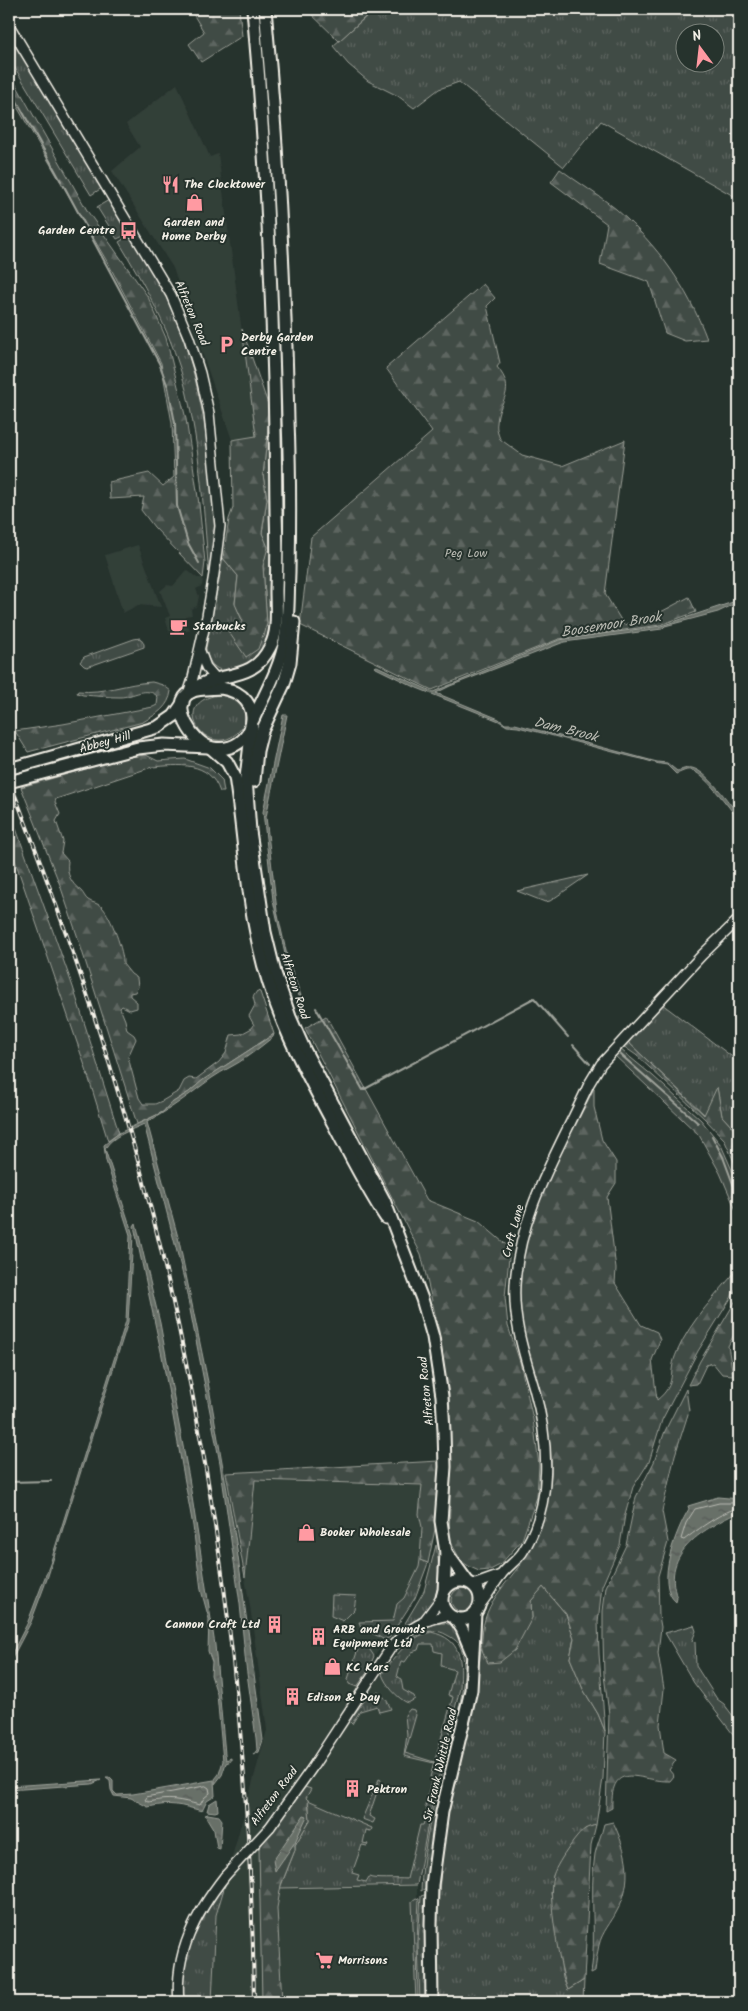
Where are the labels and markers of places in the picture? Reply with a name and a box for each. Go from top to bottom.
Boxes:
restaurant icon: The Clocktower [160,174,180,194]
place label: The Clocktower [184,175,266,194]
shop icon: Garden and Home Derby [184,193,204,213]
place label: Garden and Home Derby [162,213,227,246]
bus stop icon: Garden Centre [119,220,139,240]
place label: Garden Centre [38,221,115,240]
place label: Derby Garden Centre [241,328,314,361]
parking icon: Derby Garden Centre [217,334,237,354]
cafe icon: Starbucks [169,616,189,636]
place label: Starbucks [193,617,246,636]
shop icon: Booker Wholesale [296,1522,316,1542]
place label: Booker Wholesale [320,1523,411,1542]
building icon: Cannon Craft Ltd [264,1614,284,1634]
place label: Cannon Craft Ltd [165,1615,261,1634]
place label: ARB and Grounds Equipment Ltd [333,1620,426,1653]
building icon: ARB and Grounds Equipment Ltd [309,1626,329,1646]
shop icon: KC Kars [322,1657,342,1677]
place label: KC Kars [346,1658,389,1677]
building icon: Edison & Day [283,1687,303,1707]
place label: Edison & Day [307,1688,381,1707]
building icon: Pektron [343,1779,363,1799]
place label: Pektron [367,1780,408,1799]
supermarket icon: Morrisons [314,1950,334,1970]
place label: Morrisons [338,1951,388,1970]

